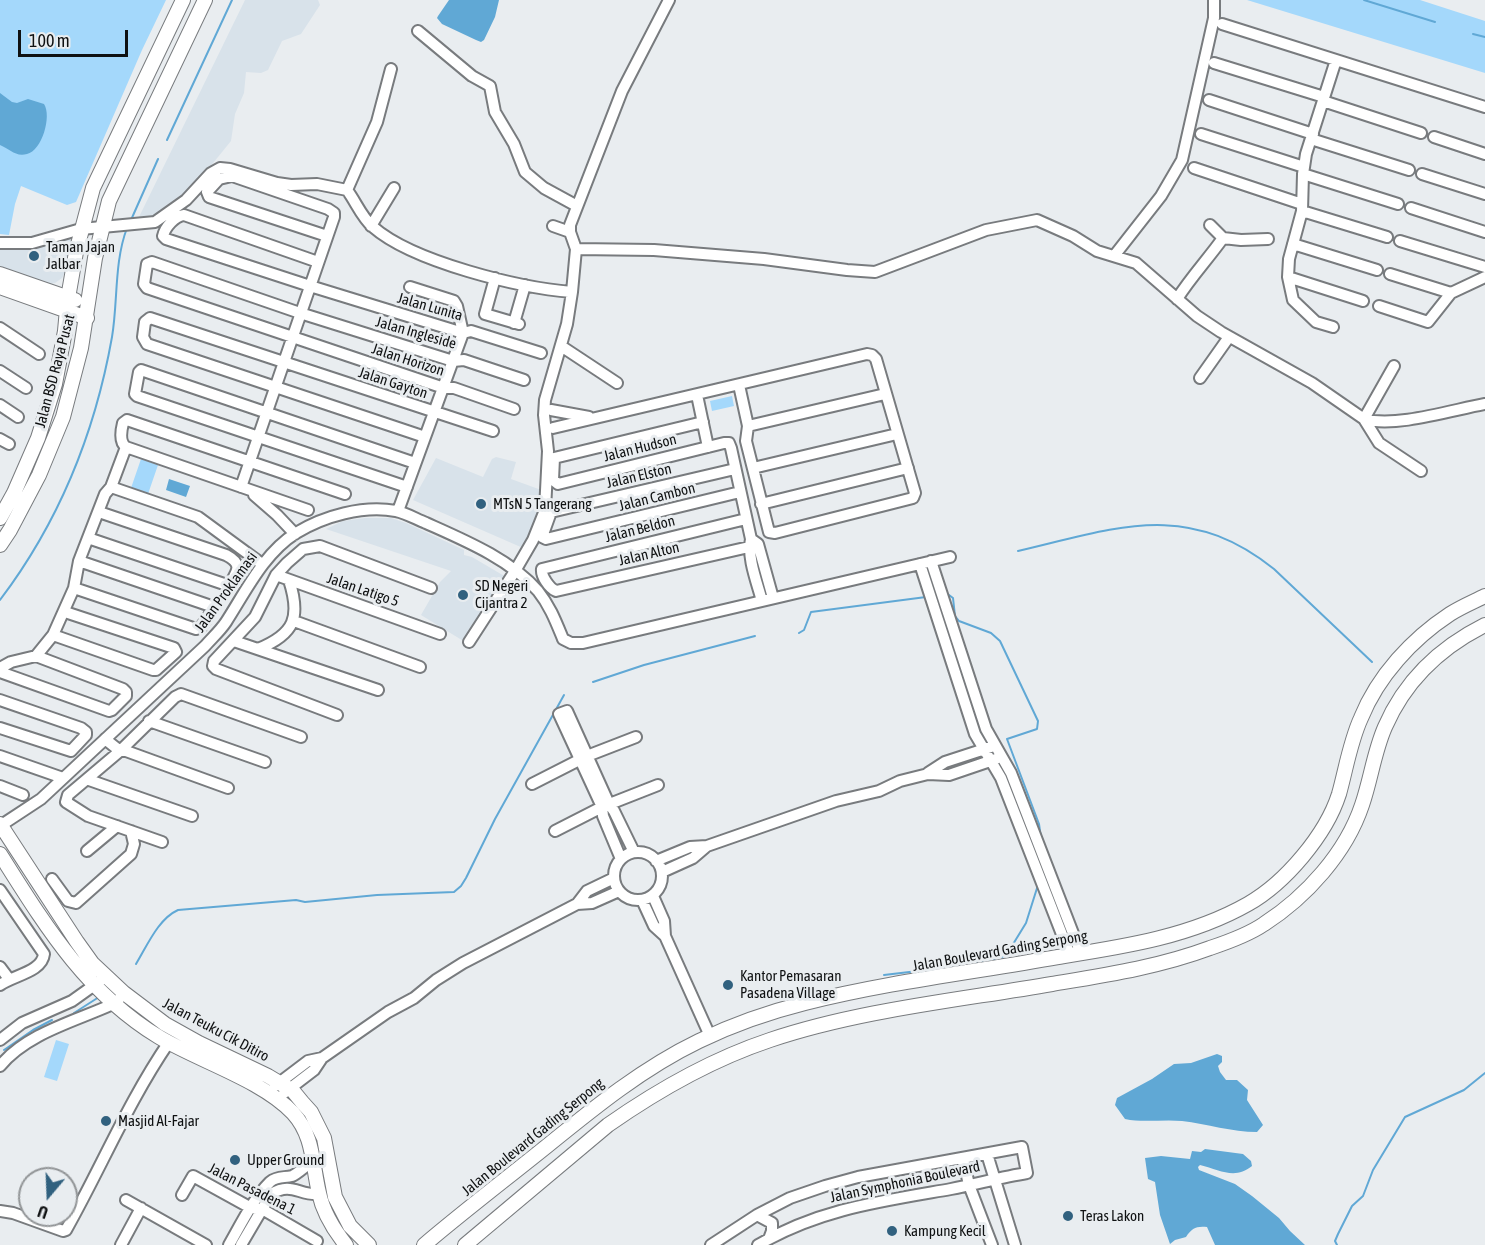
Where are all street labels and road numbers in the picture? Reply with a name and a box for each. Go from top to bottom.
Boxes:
street label: Jalan Lunita [395,289,465,325]
street label: Jalan BSD Raya Pusat [31,312,79,430]
street label: Jalan Ingleside [374,313,458,353]
street label: Jalan Horizon [369,340,447,380]
street label: Jalan Gayton [356,363,430,403]
street label: Jalan Hudson [602,430,678,466]
street label: Jalan Elston [605,460,673,492]
street label: Jalan Cambon [617,479,697,515]
street label: Jalan Beldon [603,512,677,546]
street label: Jalan Alton [617,538,681,570]
street label: Jalan Proklamasi [191,548,261,636]
street label: Jalan Latigo 5 [325,569,401,611]
street label: Jalan Boulevard Gading Serpong [911,927,1089,975]
street label: Jalan Teuku Cik Ditiro [160,994,272,1066]
street label: Jalan Boulevard Gading Serpong [458,1074,608,1200]
street label: Jalan Symphonia Boulevard [828,1157,982,1207]
street label: Jalan Pasadena 1 [205,1159,299,1219]

